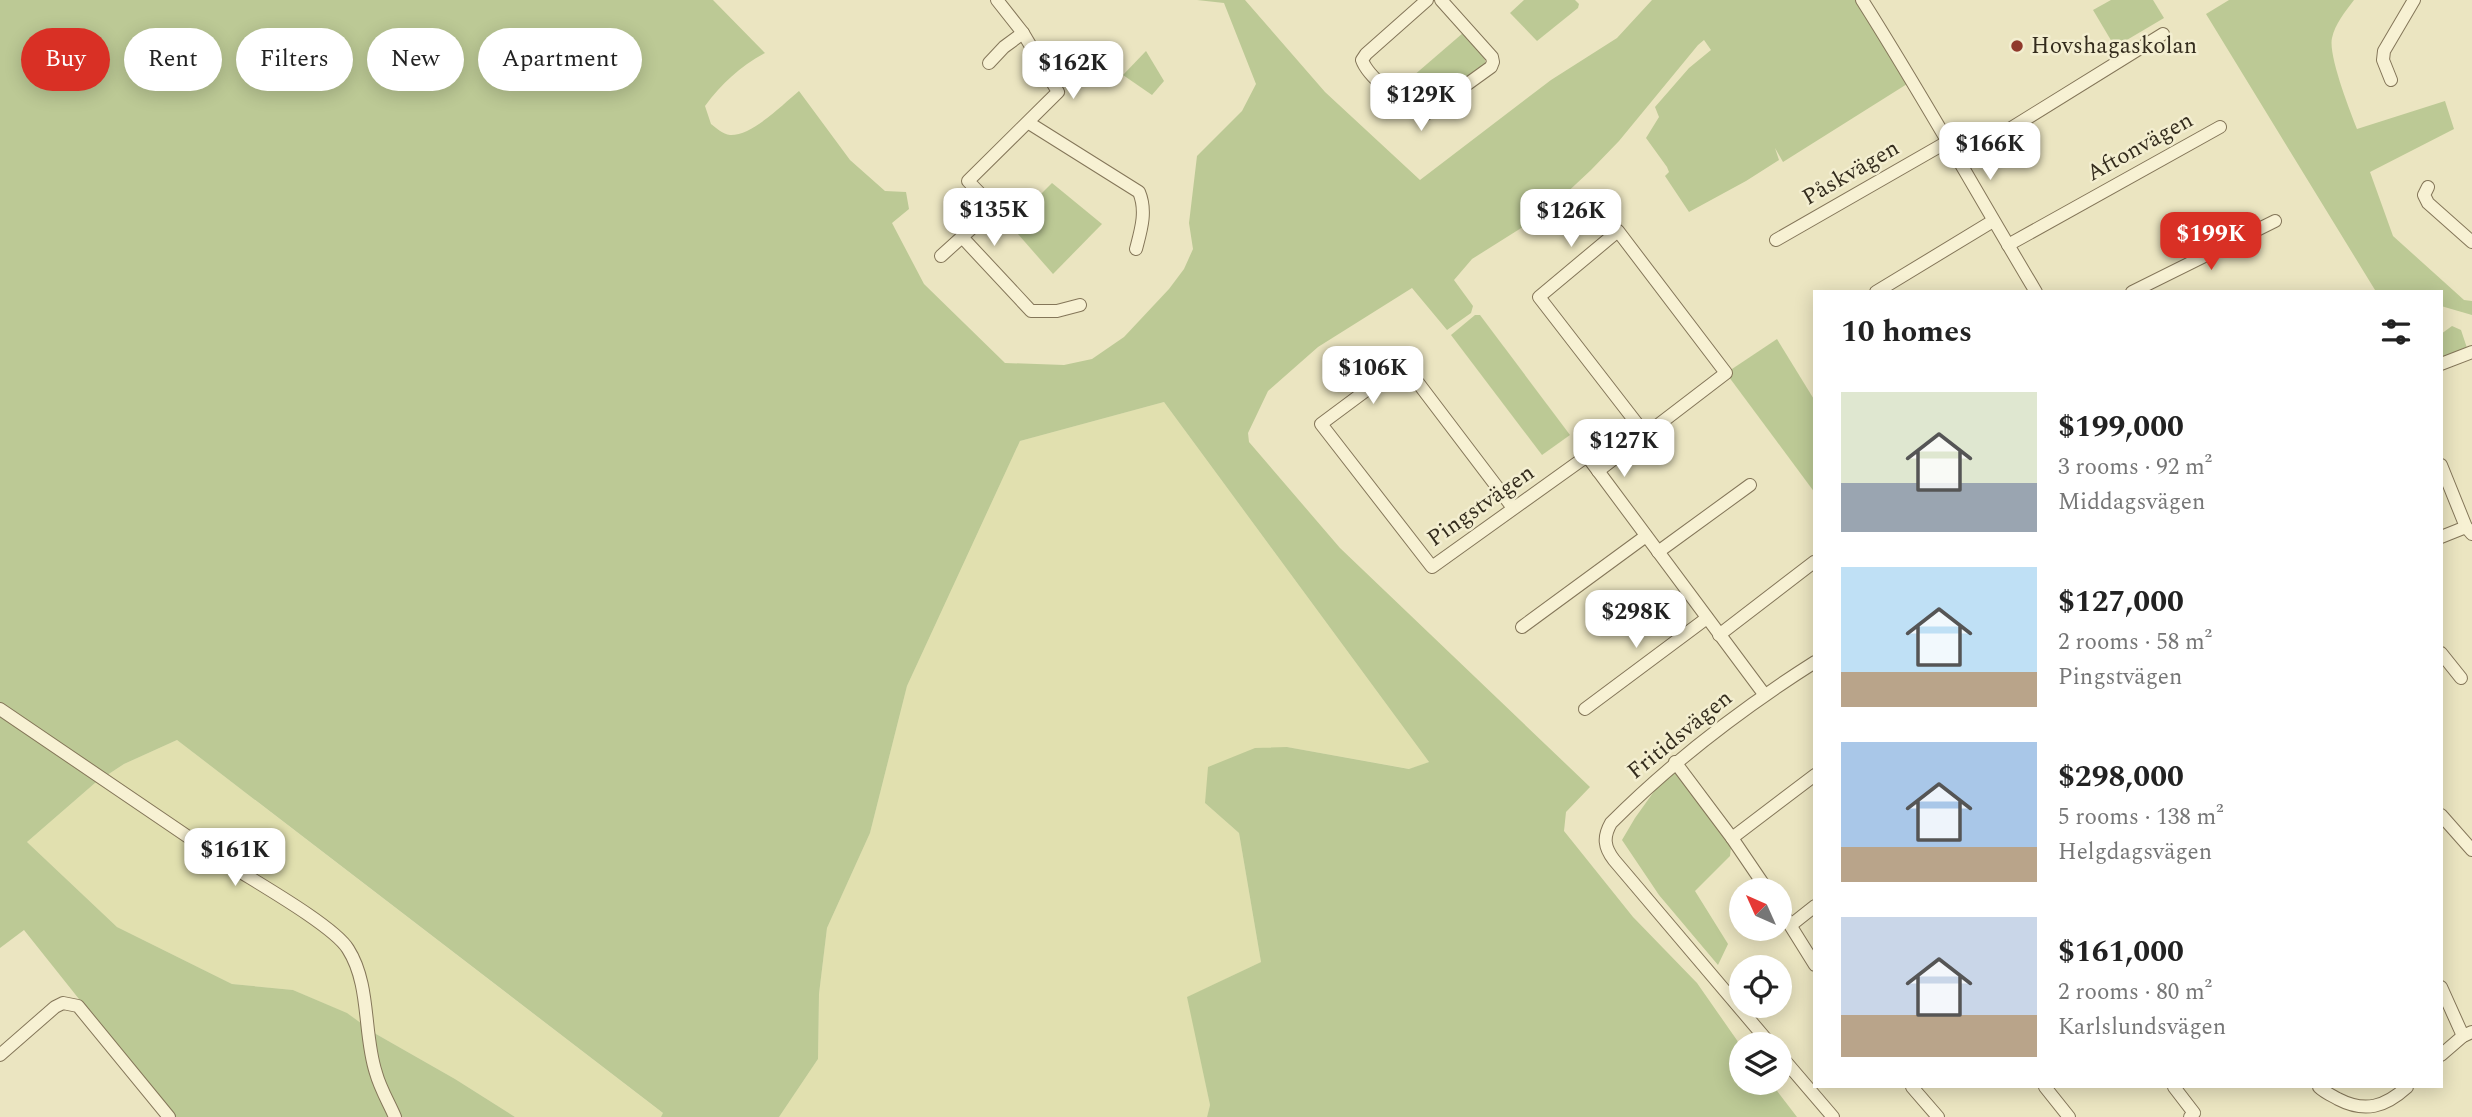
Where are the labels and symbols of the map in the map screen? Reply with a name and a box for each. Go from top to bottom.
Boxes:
place label: Hovshagaskolan [2031,29,2197,64]
marker: Hovshagaskolan [2009,38,2025,54]
pin: $162K [1024,42,1122,101]
pin: $129K [1372,74,1470,133]
street label: Aftonvägen [2080,103,2200,191]
pin: $166K [1941,122,2039,182]
street label: Påskvägen [1796,131,1906,215]
pin: $135K [945,188,1043,248]
pin: $126K [1522,190,1620,249]
pin: $199K [2162,212,2260,272]
pin: $106K [1324,346,1422,406]
pin: $127K [1575,420,1673,479]
street label: Pingstvägen [1420,456,1542,556]
pin: $298K [1587,590,1685,650]
street label: Fritidsvägen [1620,681,1740,789]
pin: $161K [186,828,284,888]
north arrow [1729,878,1792,942]

